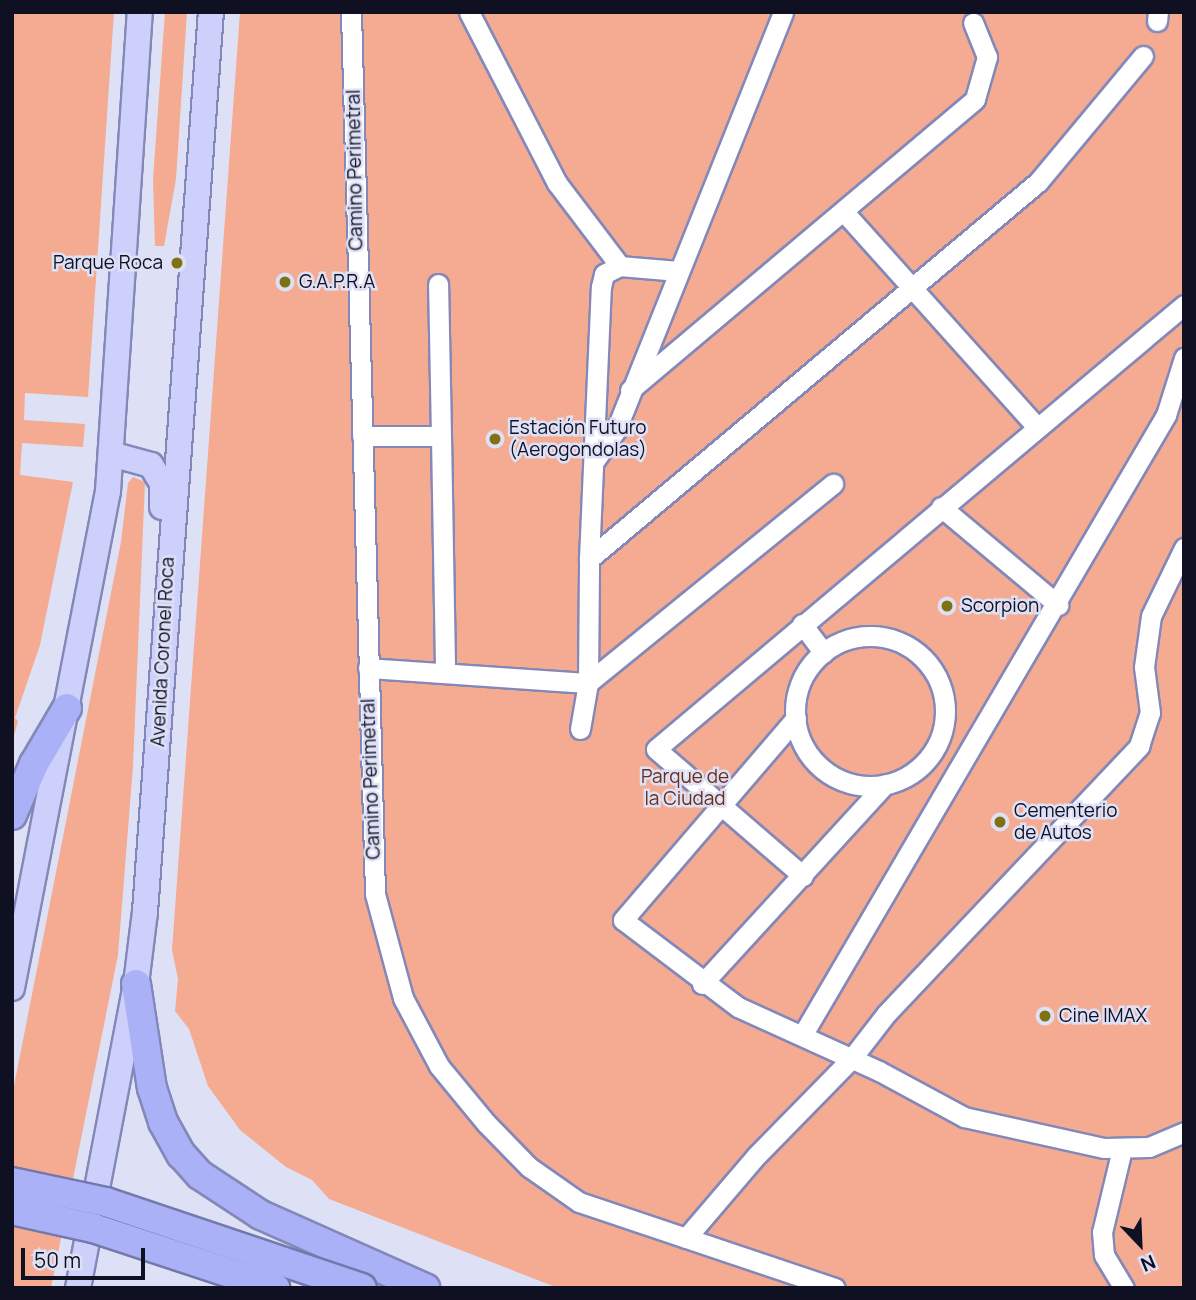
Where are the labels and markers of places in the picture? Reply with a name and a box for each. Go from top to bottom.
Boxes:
place label: Parque Roca [53,252,163,274]
marker: Parque Roca [169,255,185,271]
place label: G.A.P.R.A [299,271,375,293]
marker: G.A.P.R.A [277,274,293,290]
place label: Estación Futuro (Aerogondolas) [509,417,647,461]
marker: Estación Futuro (Aerogondolas) [487,431,503,447]
place label: Scorpion [961,595,1039,617]
marker: Scorpion [939,598,955,614]
place label: Cementerio de Autos [1014,800,1117,844]
marker: Cementerio de Autos [992,814,1008,830]
place label: Cine IMAX [1059,1005,1147,1027]
marker: Cine IMAX [1037,1008,1053,1024]

